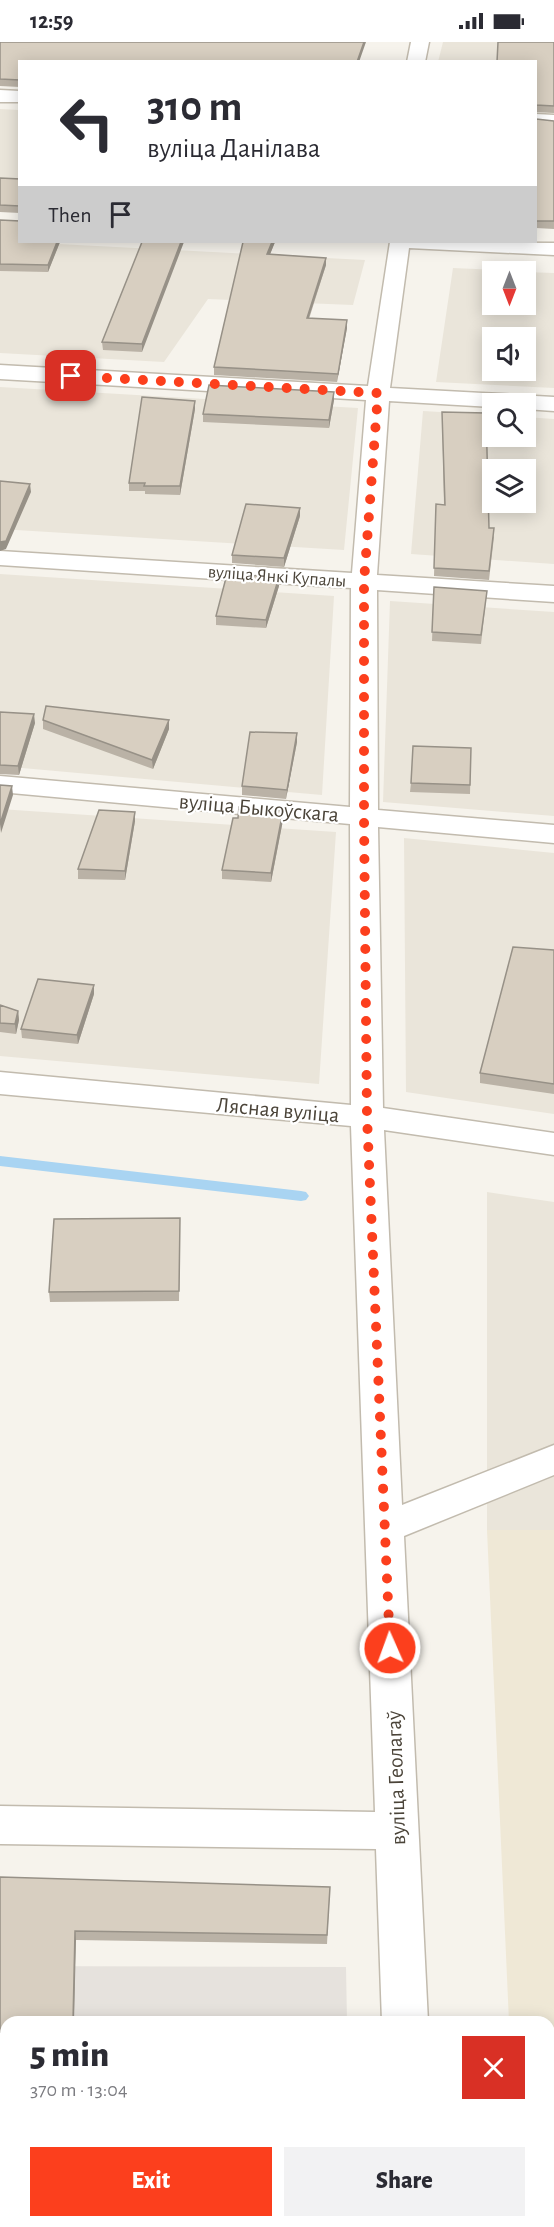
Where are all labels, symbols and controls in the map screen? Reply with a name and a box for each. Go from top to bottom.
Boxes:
text: 12:59 [30,10,73,32]
icon: left [48,84,126,162]
text: 310 m [147,86,242,128]
text: вуліца Данілава [147,135,320,162]
icon: arrive [104,198,137,231]
text: Then [48,204,92,226]
north arrow [482,261,536,315]
map controls [482,261,536,513]
button: sound [482,327,536,381]
pin [45,350,96,401]
icon: arrive [54,359,87,392]
button: search [482,393,536,447]
button: layers [482,459,536,513]
street label: вуліца Янкі Купалы [207,563,347,591]
street label: вуліца Быкоўскага [178,790,340,826]
street label: Лясная вуліца [215,1094,340,1126]
position arrow [358,1616,422,1680]
street label: вуліца Геолагаў [383,1710,409,1846]
button: close [462,2036,525,2099]
text: 5 min [30,2037,109,2073]
text: 370 m · 13:04 [30,2080,128,2100]
button: Exit [30,2147,272,2216]
button: Share [284,2147,525,2216]

